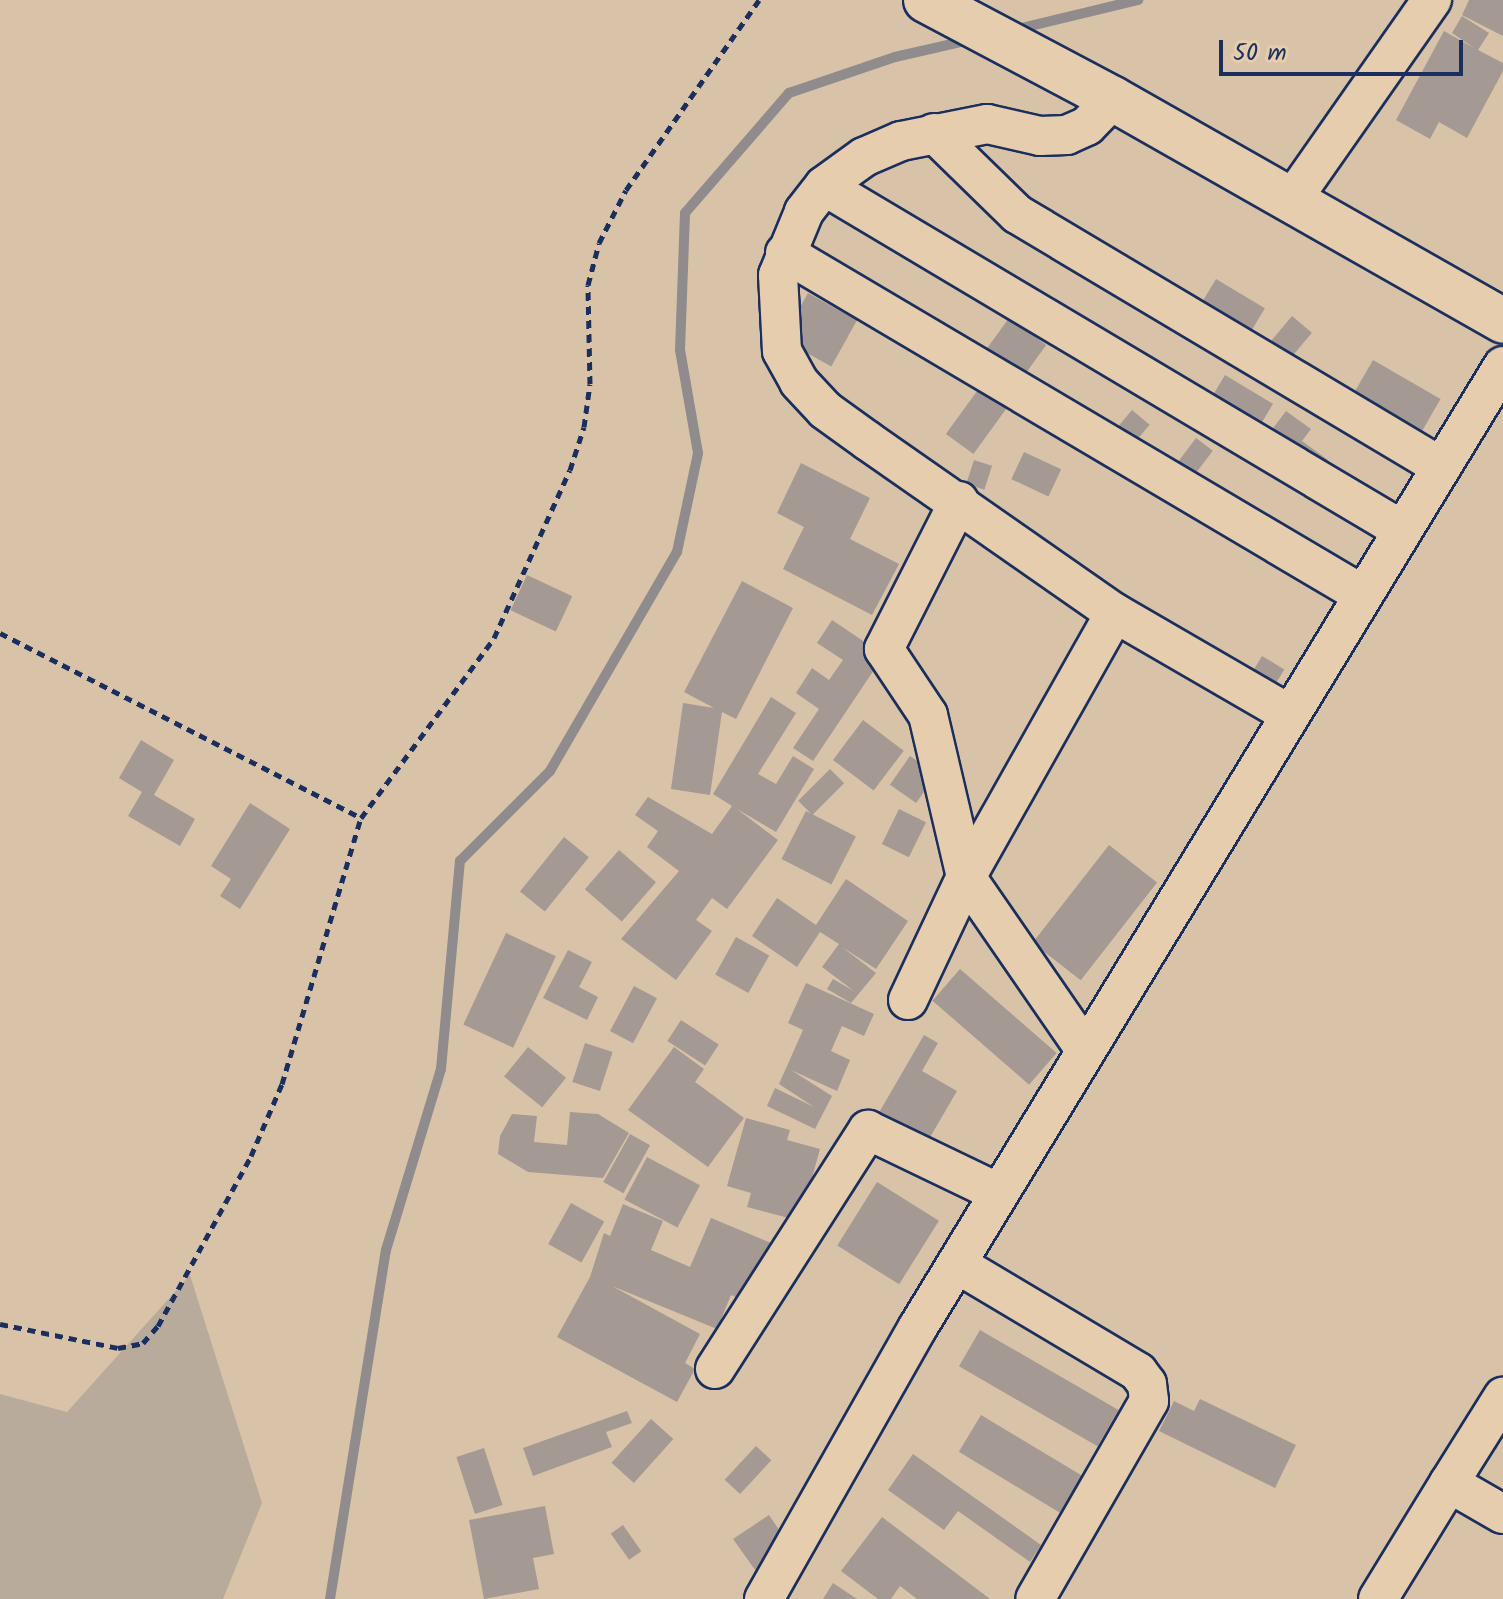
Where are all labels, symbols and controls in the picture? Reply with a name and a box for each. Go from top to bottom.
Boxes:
scale bar [1223,24,1467,74]
text: 50 m [1233,34,1287,73]

